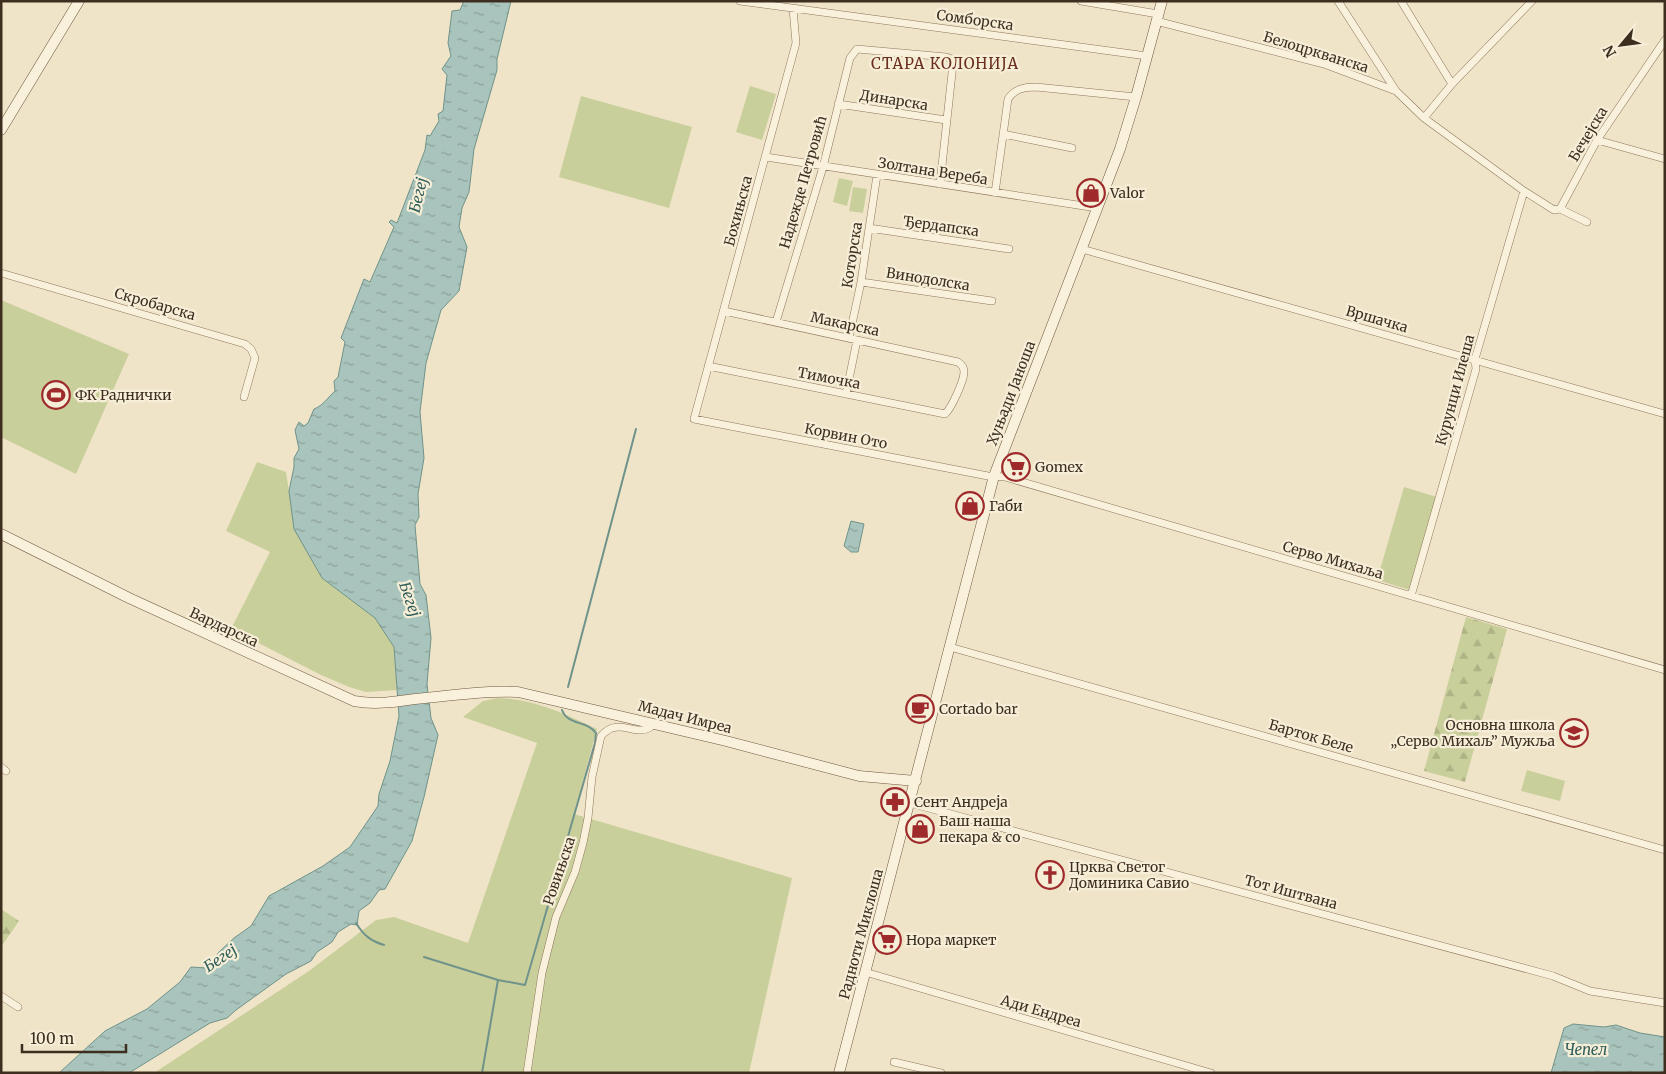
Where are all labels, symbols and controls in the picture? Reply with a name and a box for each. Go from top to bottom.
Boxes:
street label: Сомборска [935,6,1015,34]
north arrow [1596,20,1646,70]
street label: Белоцркванска [1261,27,1371,77]
text: N [1599,42,1620,61]
district label: СТАРА КОЛОНИЈА [871,54,1019,73]
street label: Динарска [859,86,930,114]
street label: Бечејска [1565,103,1612,165]
street label: Надежде Петровић [775,113,831,251]
street label: Золтана Вереба [877,153,989,189]
street label: Бохињска [720,173,756,248]
water label: Бегеј [405,175,431,214]
shop icon: Valor [1076,178,1106,208]
place label: Valor [1109,184,1145,202]
street label: Ђердапска [902,212,981,240]
street label: Которска [838,220,866,289]
street label: Винодолска [885,263,972,295]
street label: Скробарска [112,284,198,324]
street label: Вршачка [1344,302,1411,337]
street label: Макарска [809,308,882,340]
street label: Курунци Илеша [1432,332,1479,447]
street label: Хуњади Јаноша [983,338,1039,448]
street label: Тимочка [796,363,862,393]
sports icon: ФК Раднички [41,380,71,410]
place label: ФК Раднички [75,386,172,404]
street label: Корвин Ото [803,419,889,453]
supermarket icon: Gomex [1001,452,1031,482]
place label: Gomex [1035,458,1084,476]
shop icon: Габи [955,491,985,521]
place label: Габи [989,497,1023,515]
street label: Серво Михаља [1281,537,1386,583]
water label: Бегеј [395,579,425,619]
street label: Вардарска [187,603,262,651]
cafe icon: Cortado bar [905,694,935,724]
street label: Мадач Имреа [636,697,734,737]
place label: Cortado bar [939,700,1018,718]
street label: Барток Беле [1267,715,1355,757]
place label: Основна школа „Серво Михаљ” Мужља [1390,716,1555,750]
school or university icon: Основна школа „Серво Михаљ” Мужља [1559,718,1589,748]
pharmacy icon: Сент Андреја [880,787,910,817]
place label: Сент Андреја [914,793,1008,811]
place label: Баш наша пекара & co [939,812,1020,846]
shop icon: Баш наша пекара & co [905,814,935,844]
street label: Ровињска [539,834,579,908]
place label: Црква Светог Доминика Савио [1069,858,1189,892]
church icon: Црква Светог Доминика Савио [1035,860,1065,890]
street label: Радноти Миклоша [835,866,887,1001]
street label: Тот Иштвана [1243,871,1340,913]
supermarket icon: Нора маркет [872,925,902,955]
place label: Нора маркет [906,931,997,949]
water label: Бегеј [200,940,241,976]
street label: Ади Ендреа [998,991,1084,1031]
scale bar [22,1022,126,1054]
text: 100 m [30,1029,74,1048]
water label: Чепел [1565,1040,1607,1059]

